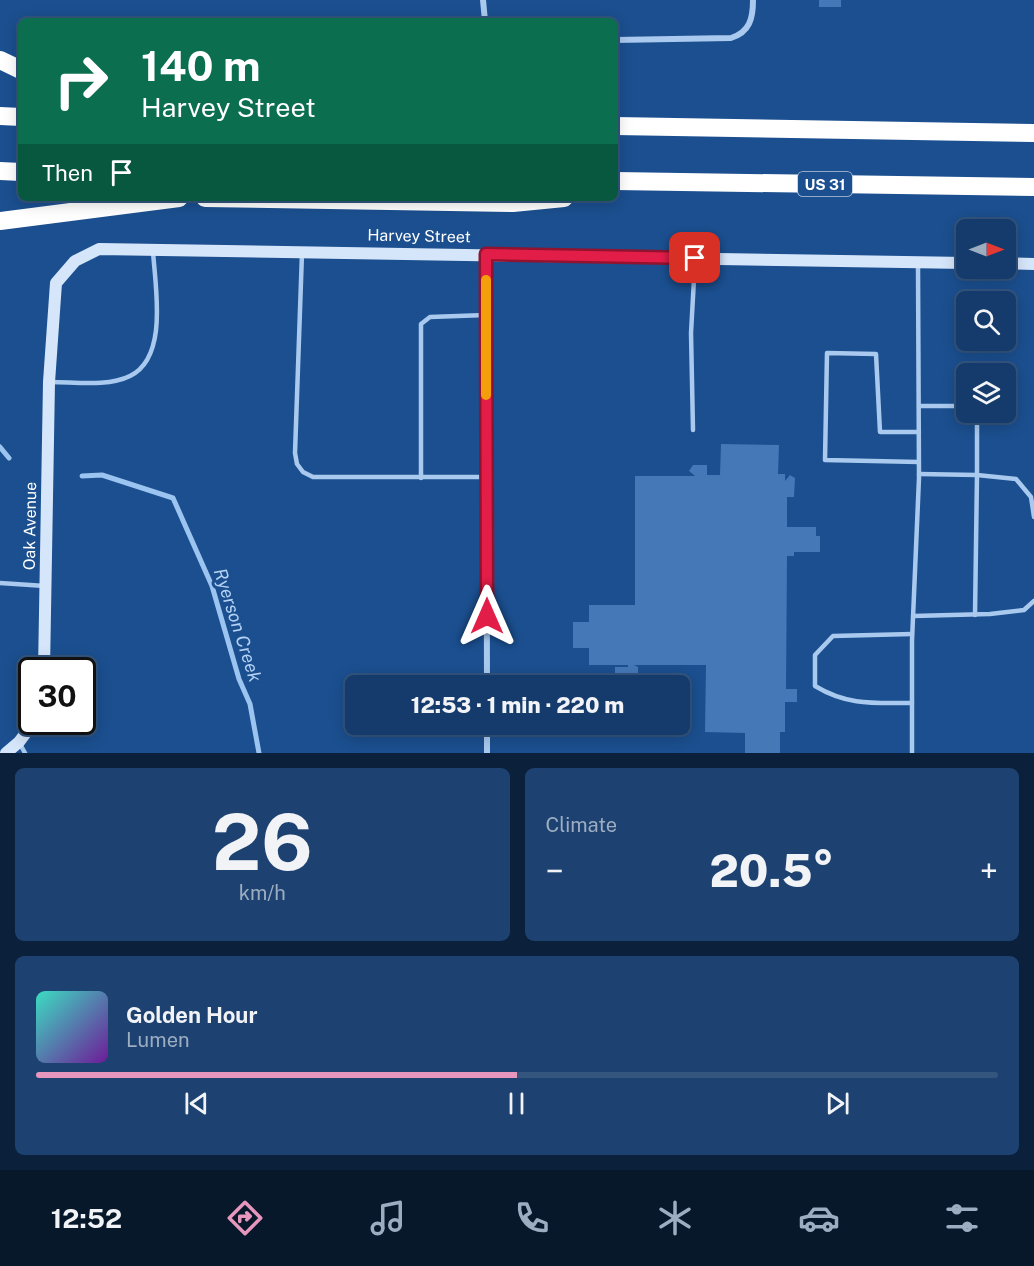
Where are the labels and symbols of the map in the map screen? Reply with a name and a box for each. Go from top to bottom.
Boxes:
road number: US 31 [798,172,852,196]
north arrow [956,219,1016,279]
street label: Harvey Street [367,226,471,246]
pin [669,232,720,283]
street label: Oak Avenue [20,482,40,570]
water label: Ryerson Creek [210,566,266,685]
position arrow [455,584,519,648]
speed limit sign: 30 [18,657,96,735]

